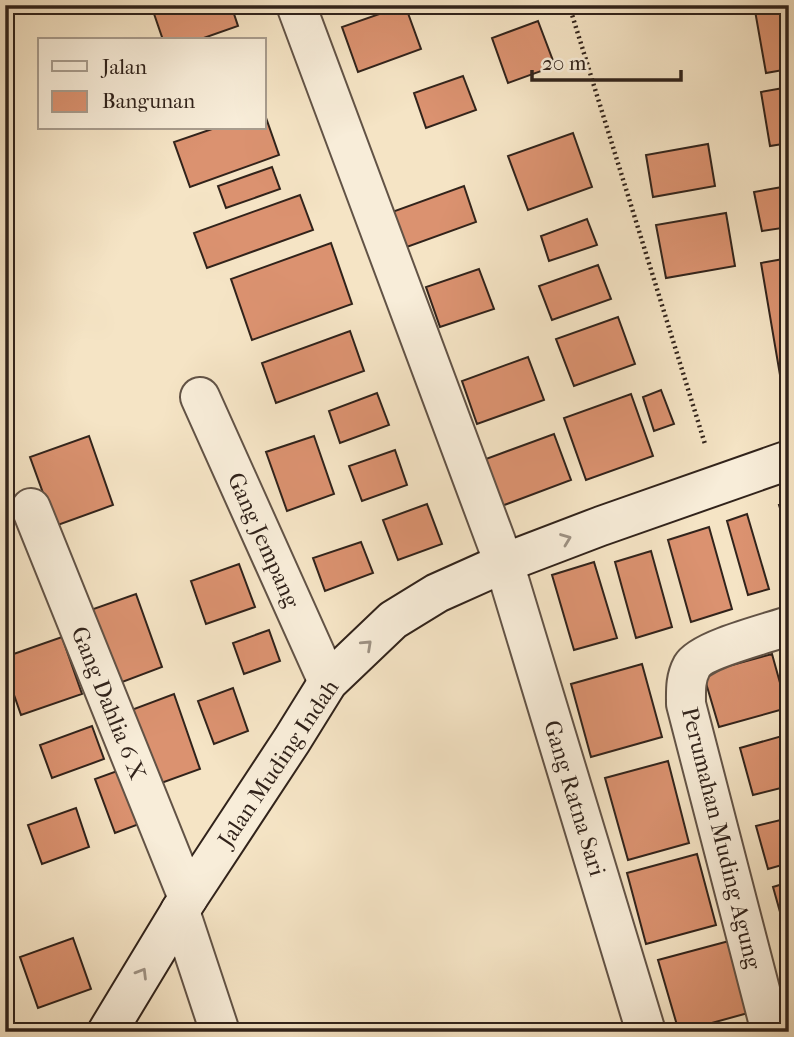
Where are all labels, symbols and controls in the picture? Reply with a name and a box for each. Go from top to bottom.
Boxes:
legend [38,38,266,130]
scale bar [532,38,680,82]
text: 20 m [542,51,587,75]
text: Jalan [100,55,147,79]
text: Bangunan [102,89,195,113]
street label: Gang Jempang [222,469,306,613]
one-way arrow [559,534,571,548]
street label: Gang Dahlia 6 X [66,623,152,784]
one-way arrow [359,641,372,654]
street label: Jalan Muding Indah [211,674,344,854]
street label: Perumahan Muding Agung [676,704,767,973]
street label: Gang Ratna Sari [538,717,611,879]
one-way arrow [134,968,147,981]

